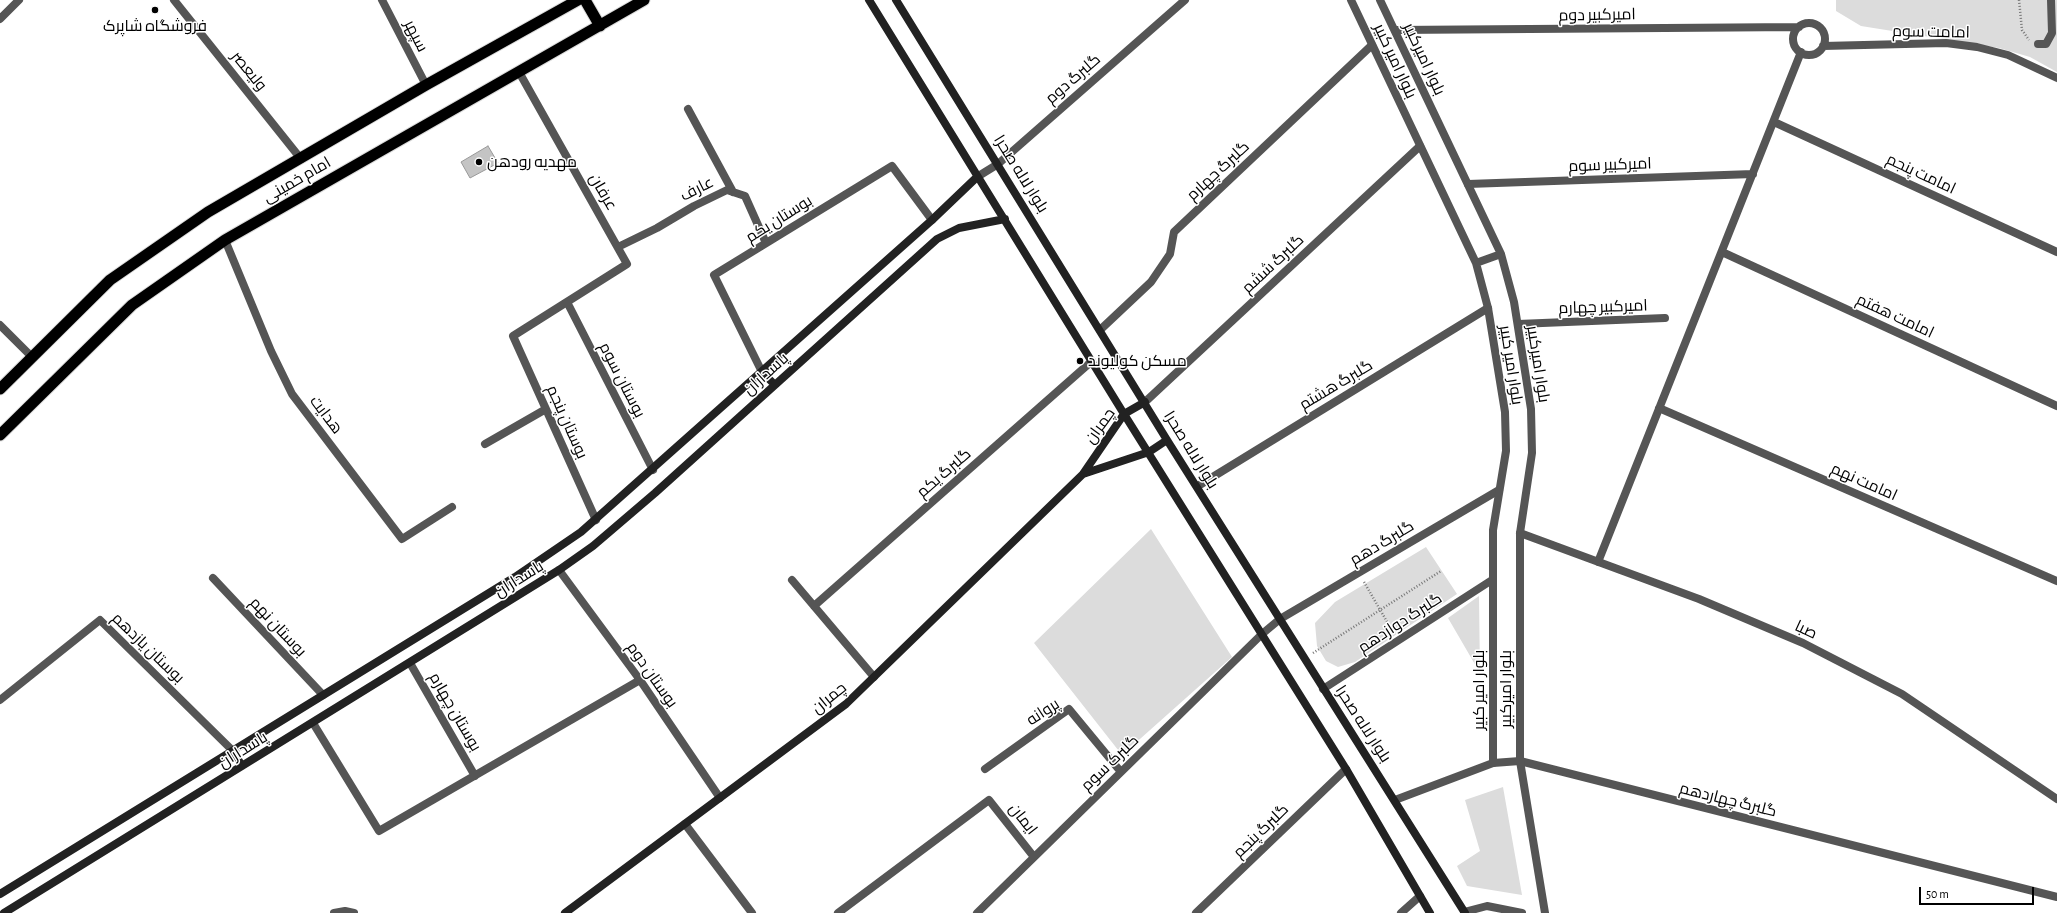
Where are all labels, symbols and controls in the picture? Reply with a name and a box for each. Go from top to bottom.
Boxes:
marker: فروشگاه شاپرک [150,5,160,15]
street label: امیرکبیر دوم [1558,5,1636,25]
place label: فروشگاه شاپرک [103,16,207,36]
street label: سپهر [400,17,432,55]
street label: بلوار امیر کبیر [1369,20,1421,102]
street label: بلوار امیرکبیر [1399,20,1449,98]
street label: امامت سوم [1892,22,1970,42]
street label: ولیعصر [227,47,271,95]
street label: گلبرگ دوم [1041,50,1105,108]
street label: بلوار لاله صحرا [990,132,1052,216]
street label: گلبرگ چهارم [1183,137,1253,205]
street label: امامت پنجم [1883,150,1959,198]
place label: مهدیه رودهن [487,152,577,172]
street label: امام خمینی [260,153,334,207]
street label: امیرکبیر سوم [1568,154,1652,176]
marker: مهدیه رودهن [474,157,484,167]
street label: عرفان [585,170,621,214]
street label: عارف [677,173,717,205]
street label: بوستان یکم [742,191,816,247]
street label: گلبرگ ششم [1238,230,1308,298]
street label: امامت هفتم [1853,290,1937,342]
street label: امیرکبیر چهارم [1558,296,1648,318]
street label: بلوار امیر کبیر [1495,324,1527,406]
street label: بلوار امیرکبیر [1522,324,1554,404]
street label: بوستان سوم [595,339,649,421]
street label: پاسداران [739,349,793,399]
place label: مسکن کولیوند [1088,351,1187,371]
marker: مسکن کولیوند [1075,356,1085,366]
street label: گلبرگ هشتم [1296,356,1376,414]
street label: بوستان پنجم [542,382,592,462]
street label: هدایت [305,392,347,438]
street label: چمران [1081,404,1119,448]
street label: بلوار لاله صحرا [1160,408,1222,492]
street label: گلبرگ یکم [913,444,975,502]
street label: امامت نهم [1828,459,1900,505]
street label: گلبرگ دهم [1346,516,1418,570]
street label: پاسداران [491,556,547,602]
street label: گلبرگ دوازدهم [1354,589,1446,657]
street label: بوستان نهم [245,593,311,661]
street label: بوستان یازدهم [108,609,188,687]
street label: صبا [1792,617,1820,643]
street label: بوستان دوم [622,638,682,712]
street label: بلوار امیر کبیر [1469,650,1489,730]
street label: بلوار امیرکبیر [1496,650,1516,728]
street label: بوستان چهارم [425,669,485,755]
street label: چمران [808,678,850,718]
street label: بلوار لاله صحرا [1331,682,1395,766]
street label: پروانه [1023,694,1063,730]
street label: پاسداران [215,727,271,773]
street label: گلبرک سوم [1077,731,1143,795]
street label: گلبرگ چهاردهم [1677,779,1779,821]
street label: ایمان [1005,799,1041,839]
street label: گلبرگ پنجم [1229,800,1293,862]
scale bar [1921,879,2036,905]
text: 50 m [1926,888,1949,900]

